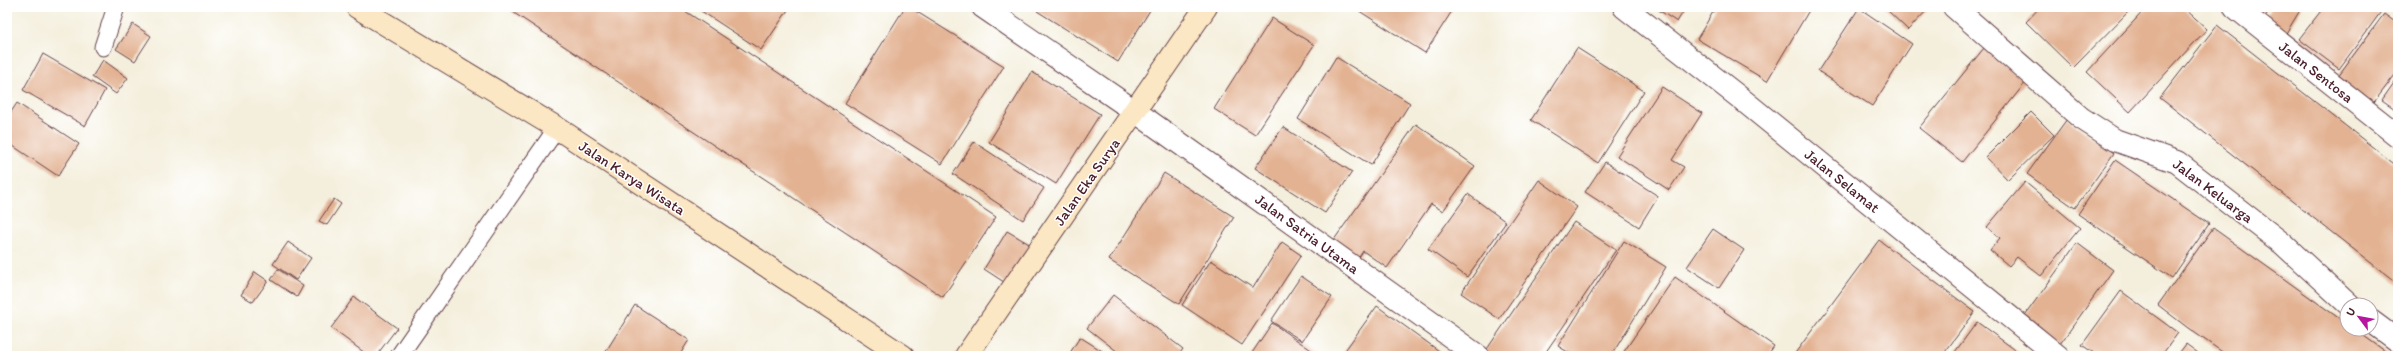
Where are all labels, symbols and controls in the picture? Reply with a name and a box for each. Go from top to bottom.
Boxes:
street label: Jalan Sentosa [2275,37,2357,107]
street label: Jalan Eka Surya [1050,135,1124,229]
street label: Jalan Karya Wisata [575,137,689,219]
street label: Jalan Selamat [1801,145,1883,217]
street label: Jalan Keluarga [2169,155,2257,227]
street label: Jalan Satria Utama [1252,190,1363,278]
north arrow [2339,297,2379,337]
text: U [2343,305,2358,319]

